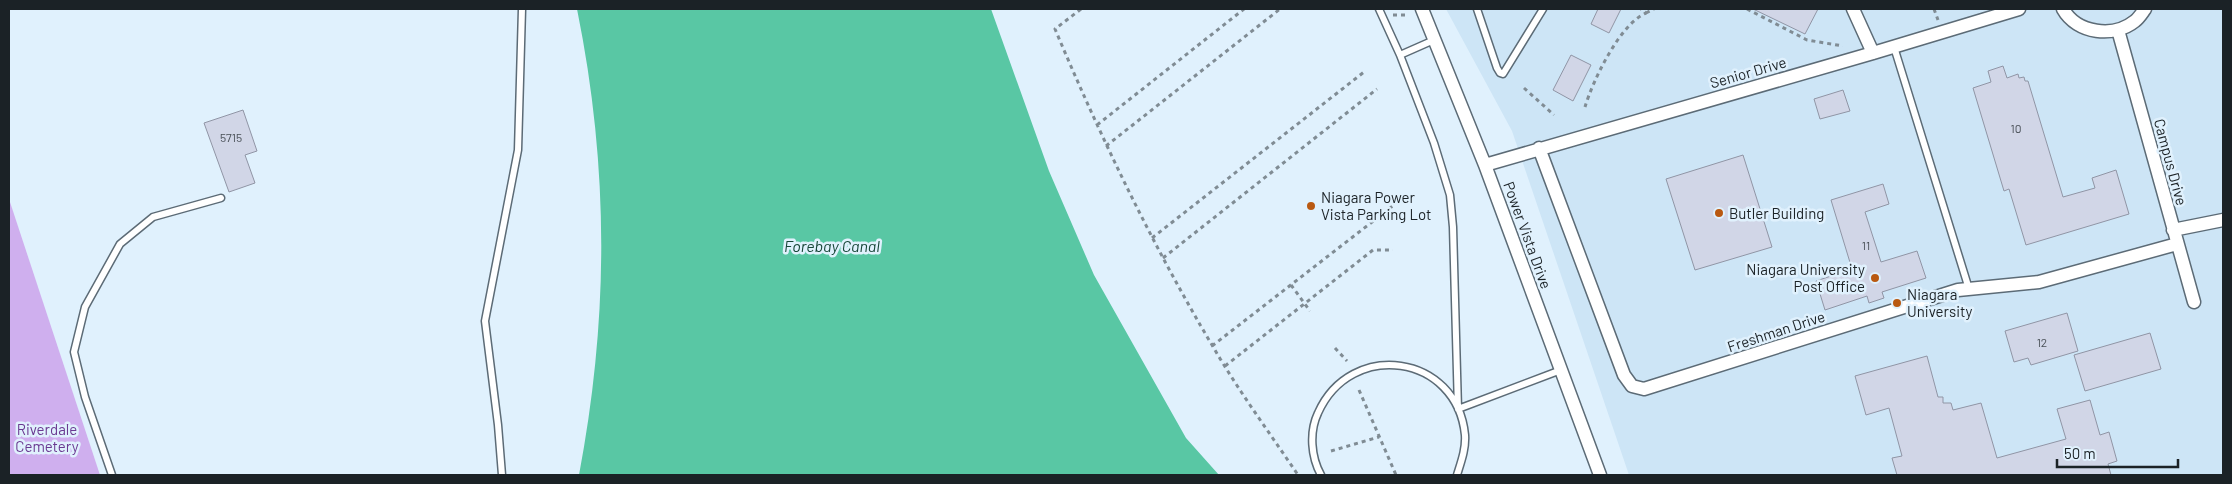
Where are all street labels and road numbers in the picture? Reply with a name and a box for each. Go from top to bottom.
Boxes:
street label: Senior Drive [1708,52,1788,92]
street label: Campus Drive [2151,117,2191,207]
street label: Power Vista Drive [1500,179,1556,291]
street label: Freshman Drive [1725,307,1827,355]

